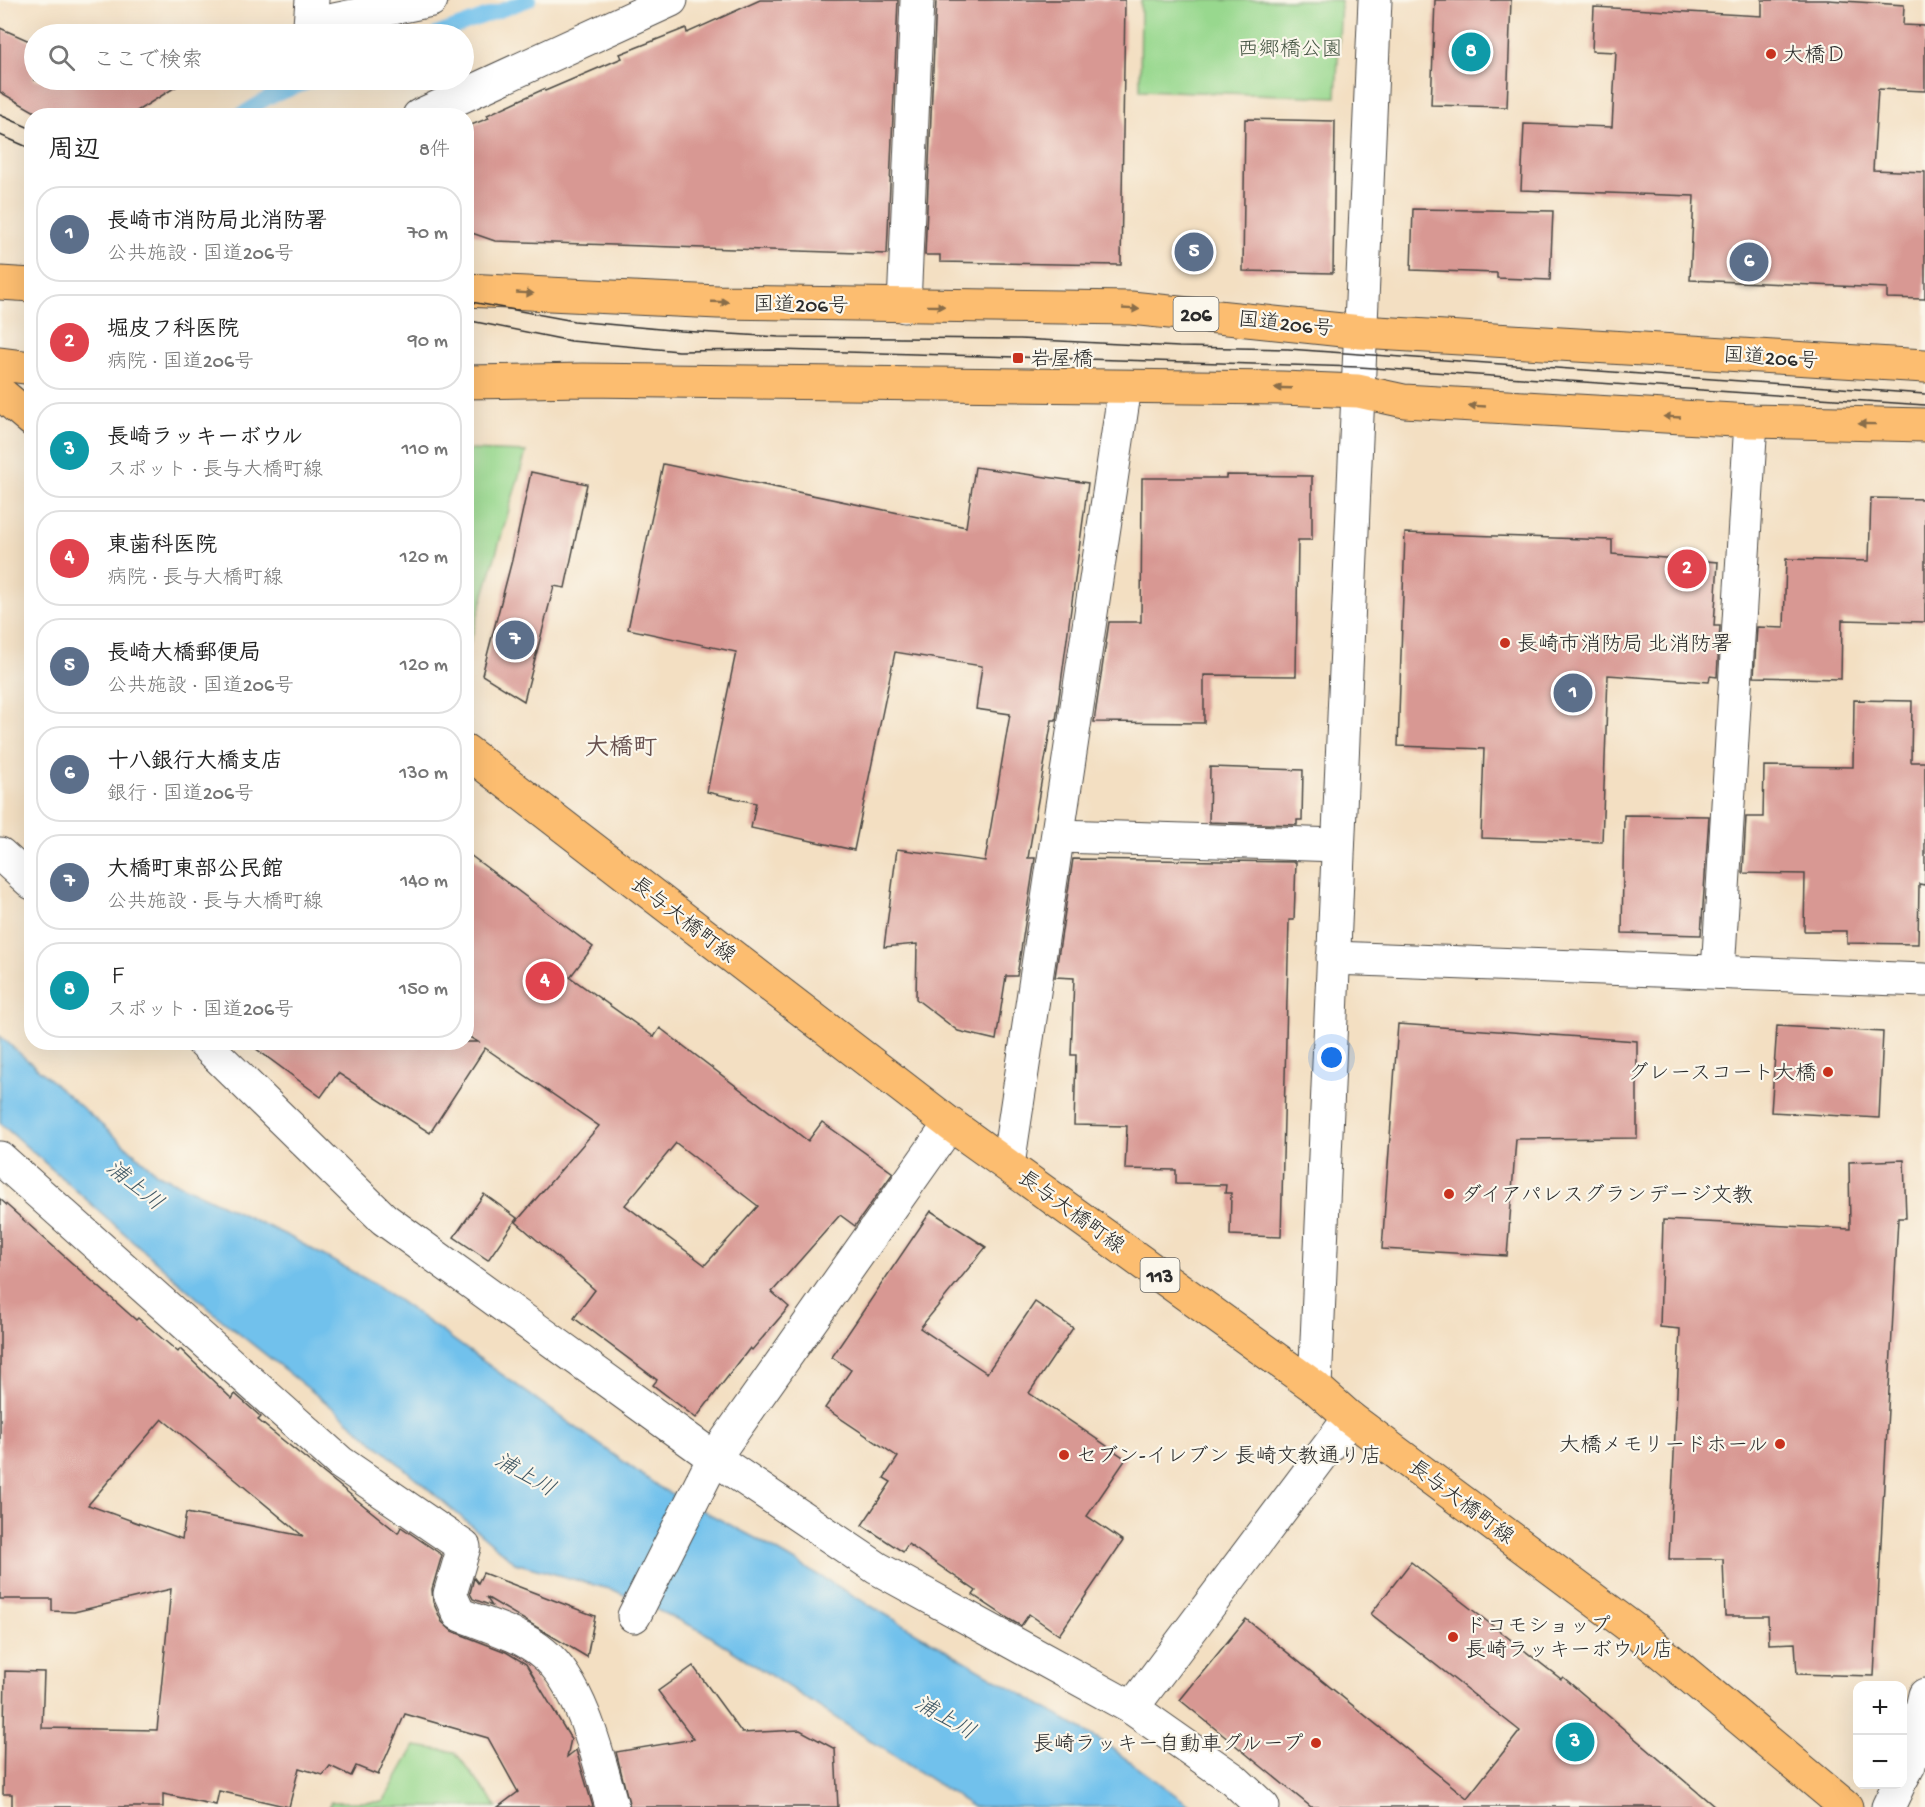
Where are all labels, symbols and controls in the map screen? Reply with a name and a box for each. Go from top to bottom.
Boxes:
search box [24,24,474,90]
pin: 8 [1452,29,1490,74]
park label: 西郷橋公園 [1238,38,1343,64]
icon: search [45,41,78,74]
place label: 大橋Ｄ [1783,44,1846,70]
marker: 大橋Ｄ [1764,47,1778,61]
text: ここで検索 [93,49,203,75]
text: 周辺 [48,137,100,168]
text: 8件 [419,140,450,163]
text: 長崎市消防局北消防署 [107,210,327,236]
text: 1 [65,223,74,246]
text: 70 m [407,223,448,246]
pin: 5 [1174,230,1214,274]
pin: 6 [1730,240,1768,284]
text: 公共施設 · 国道206号 [107,244,294,267]
one-way arrow [515,288,534,297]
street label: 国道206号 [753,293,849,321]
one-way arrow [710,297,729,306]
road number: 206 [1174,297,1218,331]
one-way arrow [926,302,945,311]
one-way arrow [1121,304,1140,313]
street label: 国道206号 [1237,308,1335,344]
text: 堀皮フ科医院 [107,318,239,344]
text: 2 [65,331,74,354]
text: 90 m [408,331,448,354]
street label: 国道206号 [1722,344,1820,376]
place label: 岩屋橋 [1030,348,1093,374]
marker: 岩屋橋 [1011,351,1025,365]
text: 病院 · 国道206号 [107,352,254,375]
one-way arrow [1274,384,1293,393]
one-way arrow [1467,401,1486,410]
one-way arrow [1662,412,1681,421]
one-way arrow [1857,419,1876,429]
text: 長崎ラッキーボウル [107,426,303,452]
text: 3 [64,439,75,462]
text: 110 m [402,439,448,462]
text: スポット · 長与大橋町線 [107,460,323,483]
text: 東歯科医院 [107,534,217,560]
pin: 2 [1668,546,1706,592]
text: 4 [65,547,74,570]
text: 120 m [400,547,448,570]
text: 病院 · 長与大橋町線 [107,568,283,591]
pin: 7 [496,618,534,662]
place label: 長崎市消防局 北消防署 [1517,633,1732,659]
marker: 長崎市消防局 北消防署 [1498,636,1512,650]
text: 長崎大橋郵便局 [107,642,261,668]
text: 5 [64,655,75,678]
text: 120 m [400,655,448,678]
pin: 1 [1554,670,1592,716]
text: 公共施設 · 国道206号 [107,676,294,699]
district label: 大橋町 [585,734,657,764]
text: 十八銀行大橋支店 [107,750,283,776]
text: 6 [64,763,75,786]
text: 130 m [399,763,448,786]
text: 銀行 · 国道206号 [107,784,254,807]
text: 大橋町東部公民館 [107,858,283,884]
text: 7 [64,871,75,894]
text: 140 m [400,871,448,894]
street label: 長与大橋町線 [625,872,740,970]
text: 公共施設 · 長与大橋町線 [107,892,323,915]
pin: 4 [526,958,564,1004]
text: Ｆ [107,966,129,992]
text: 8 [64,979,75,1002]
text: 150 m [399,979,448,1002]
text: スポット · 国道206号 [107,1000,294,1023]
your location [1317,1043,1346,1072]
place label: グレースコート大橋 [1627,1062,1816,1088]
marker: グレースコート大橋 [1821,1065,1835,1079]
water label: 浦上川 [100,1155,168,1218]
street label: 長与大橋町線 [1012,1166,1129,1261]
place label: ダイアパレスグランデージ文教 [1461,1184,1753,1210]
marker: ダイアパレスグランデージ文教 [1442,1187,1456,1201]
road number: 113 [1140,1258,1180,1292]
place label: 大橋メモリードホール [1559,1434,1768,1460]
marker: 大橋メモリードホール [1773,1437,1787,1451]
place label: セブン-イレブン 長崎文教通り店 [1076,1444,1382,1471]
water label: 浦上川 [489,1448,560,1504]
marker: セブン-イレブン 長崎文教通り店 [1057,1448,1071,1462]
street label: 長与大橋町線 [1402,1455,1518,1552]
place label: ドコモショップ 長崎ラッキーボウル店 [1465,1615,1673,1665]
marker: ドコモショップ 長崎ラッキーボウル店 [1446,1630,1460,1644]
map controls [1853,1681,1907,1789]
button: + [1853,1681,1907,1735]
water label: 浦上川 [909,1691,980,1747]
pin: 3 [1556,1720,1594,1764]
place label: 長崎ラッキー自動車グループ [1033,1732,1304,1759]
button: − [1853,1735,1907,1789]
marker: 長崎ラッキー自動車グループ [1309,1736,1323,1750]

